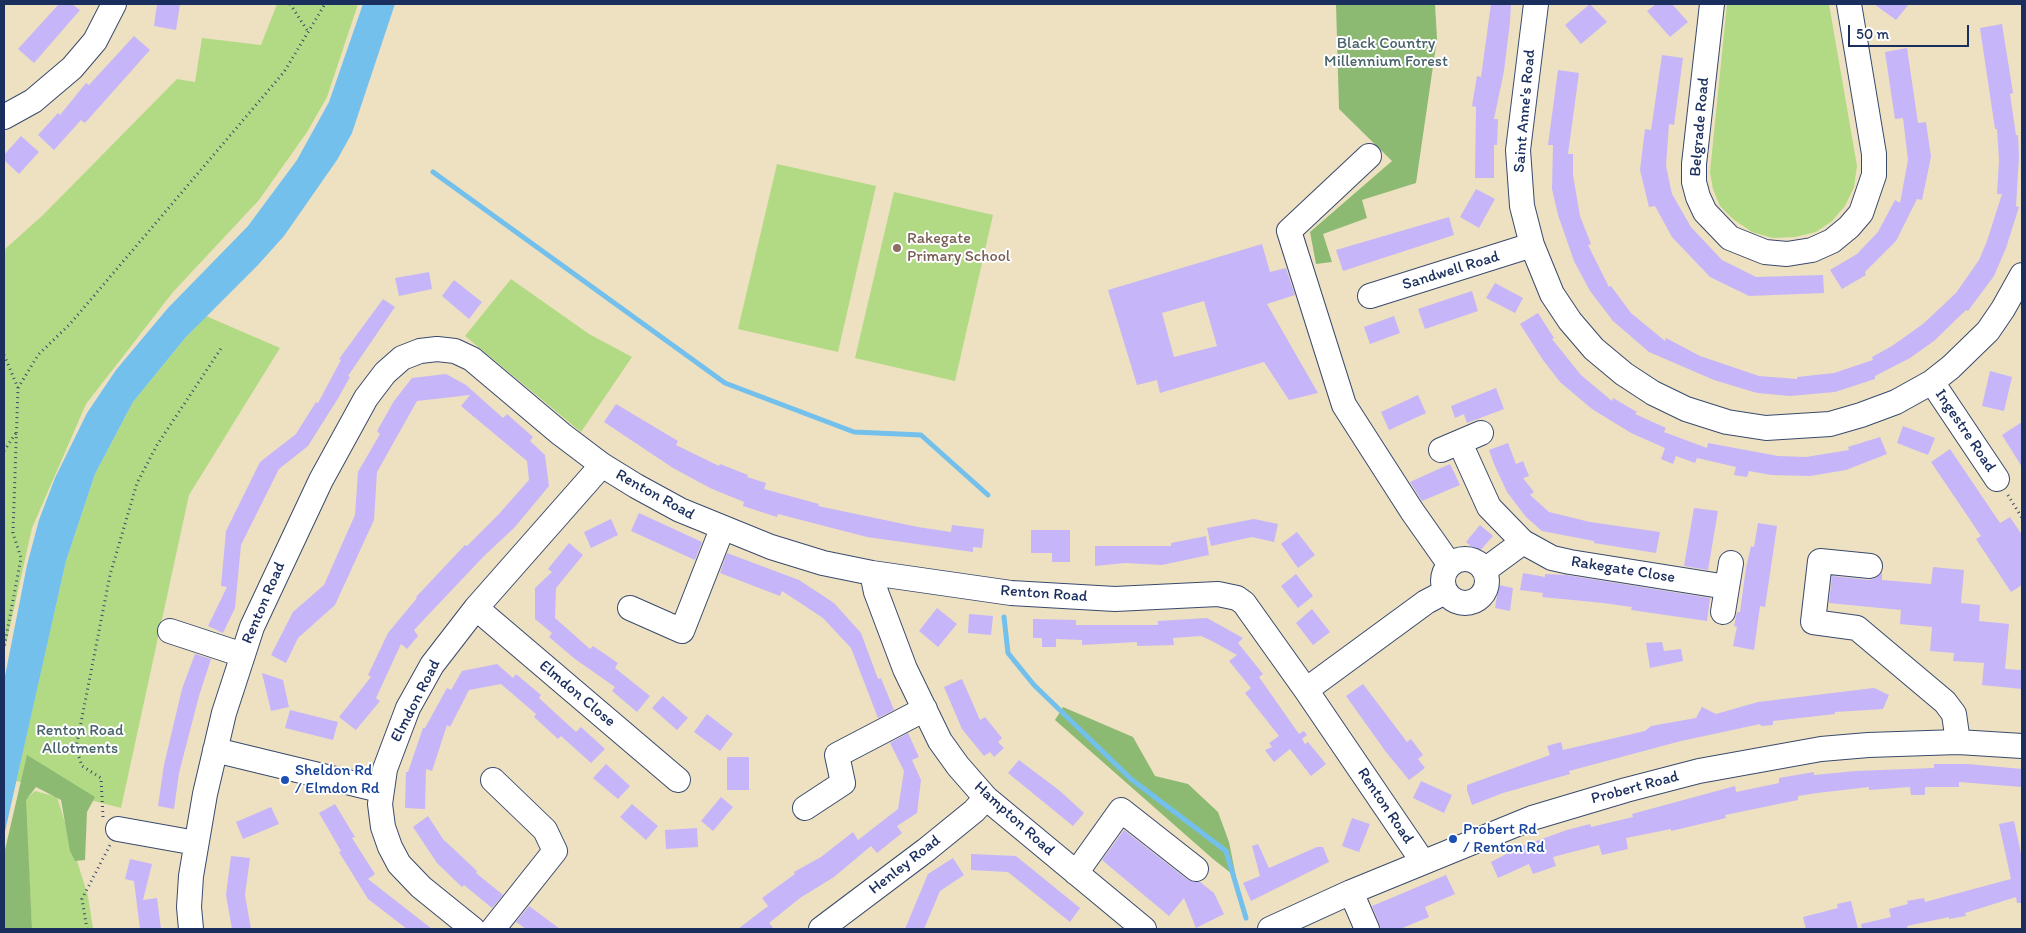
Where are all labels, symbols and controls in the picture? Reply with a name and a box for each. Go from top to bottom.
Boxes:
scale bar [1851,15,1972,47]
text: 50 m [1856,25,1889,43]
park label: Black Country Millennium Forest [1324,34,1448,72]
street label: Saint Anne's Road [1510,49,1540,173]
street label: Belgrade Road [1686,77,1714,177]
place label: Rakegate Primary School [907,229,1010,267]
marker: Rakegate Primary School [891,242,903,254]
street label: Sandwell Road [1400,247,1502,295]
street label: Ingestre Road [1930,386,2000,476]
street label: Renton Road [612,465,698,525]
street label: Rakegate Close [1570,552,1676,588]
street label: Renton Road [238,559,290,647]
street label: Renton Road [1000,581,1088,607]
street label: Elmdon Road [387,656,445,746]
street label: Elmdon Close [535,657,619,731]
park label: Renton Road Allotments [36,721,124,759]
place label: Sheldon Rd / Elmdon Rd [295,761,380,799]
street label: Renton Road [1353,764,1417,848]
street label: Probert Road [1589,767,1681,809]
marker: Sheldon Rd / Elmdon Rd [279,774,291,786]
street label: Hampton Road [970,778,1058,860]
place label: Probert Rd / Renton Rd [1463,820,1545,858]
street label: Henley Road [865,831,945,899]
marker: Probert Rd / Renton Rd [1447,833,1459,845]

